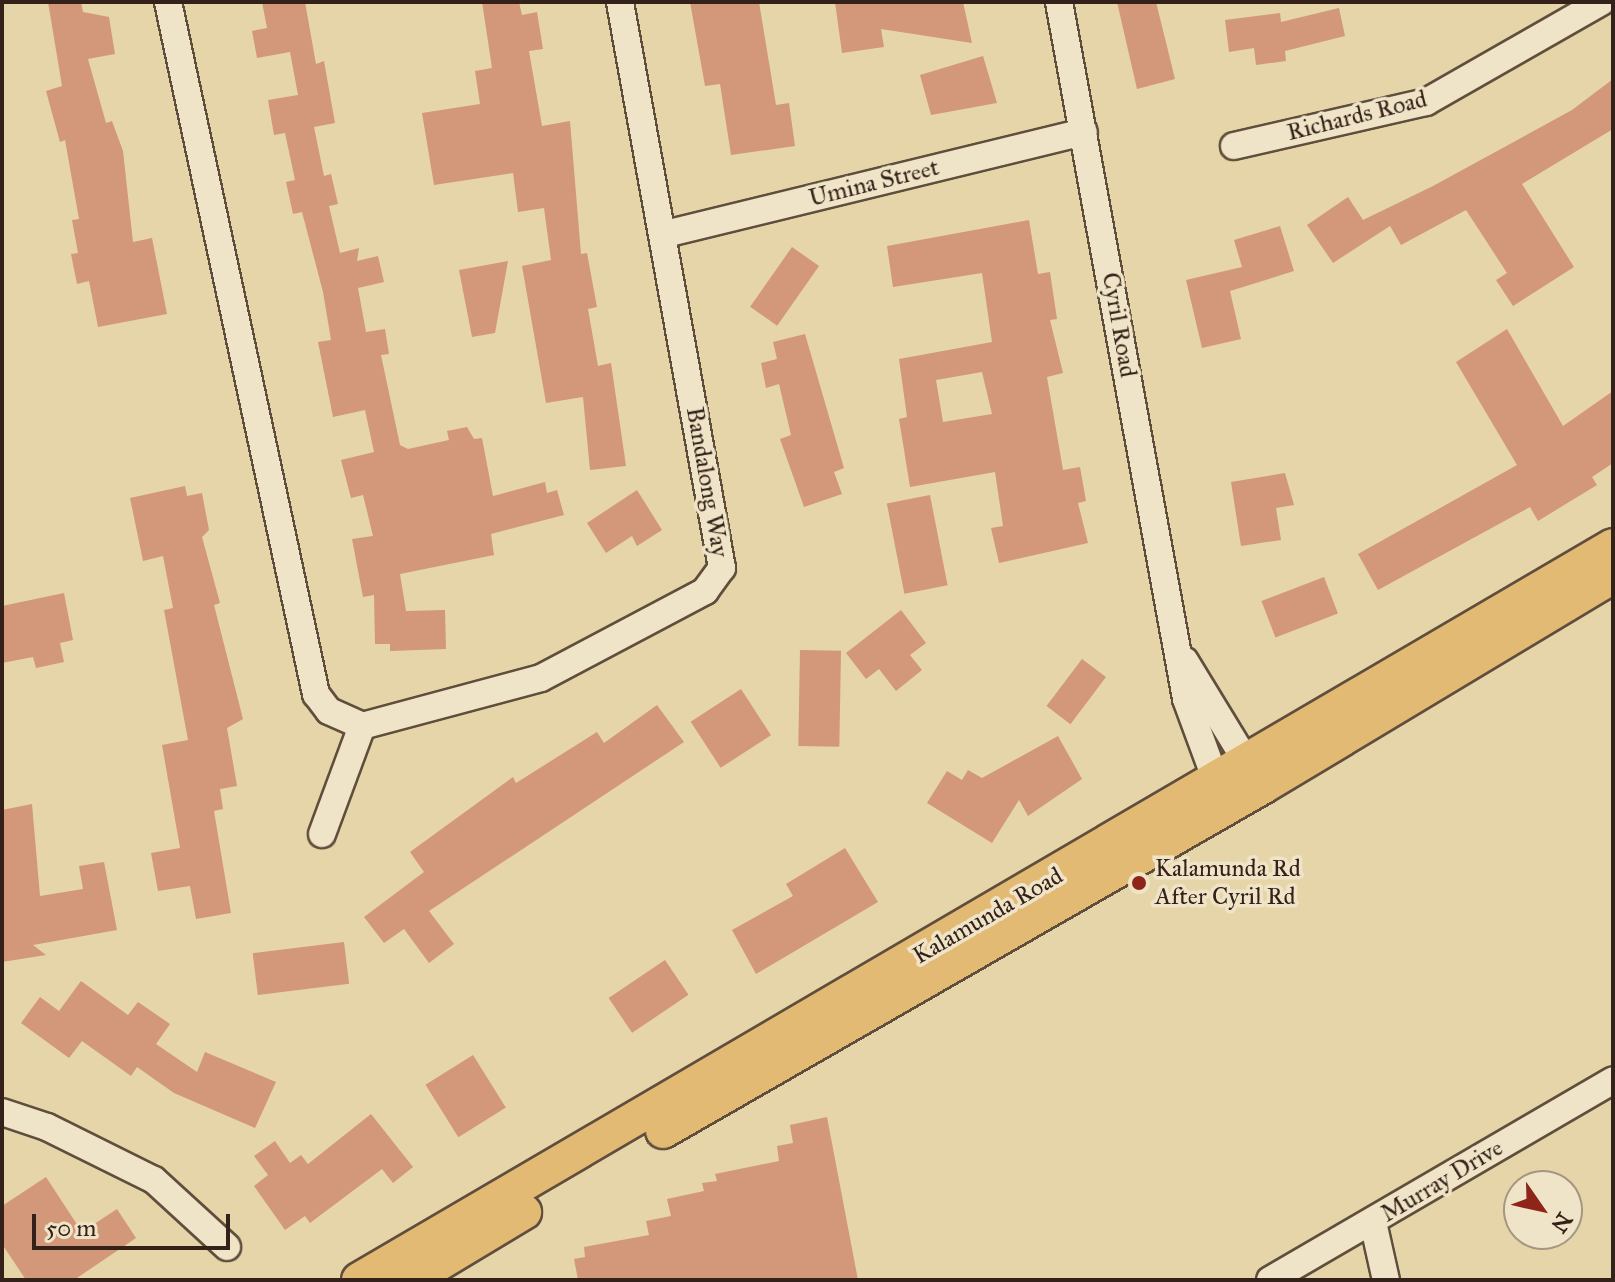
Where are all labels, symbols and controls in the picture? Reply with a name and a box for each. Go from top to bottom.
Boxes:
street label: Richards Road [1284,85,1430,147]
street label: Umina Street [806,153,942,213]
street label: Cyril Road [1096,270,1142,380]
street label: Bandalong Way [680,405,734,559]
place label: Kalamunda Rd After Cyril Rd [1155,855,1301,911]
street label: Kalamunda Road [908,862,1068,970]
marker: Kalamunda Rd After Cyril Rd [1130,874,1148,892]
street label: Murray Drive [1376,1133,1508,1229]
north arrow [1503,1170,1583,1250]
scale bar [36,1198,234,1248]
text: N [1545,1207,1578,1238]
text: 50 m [46,1213,96,1243]

